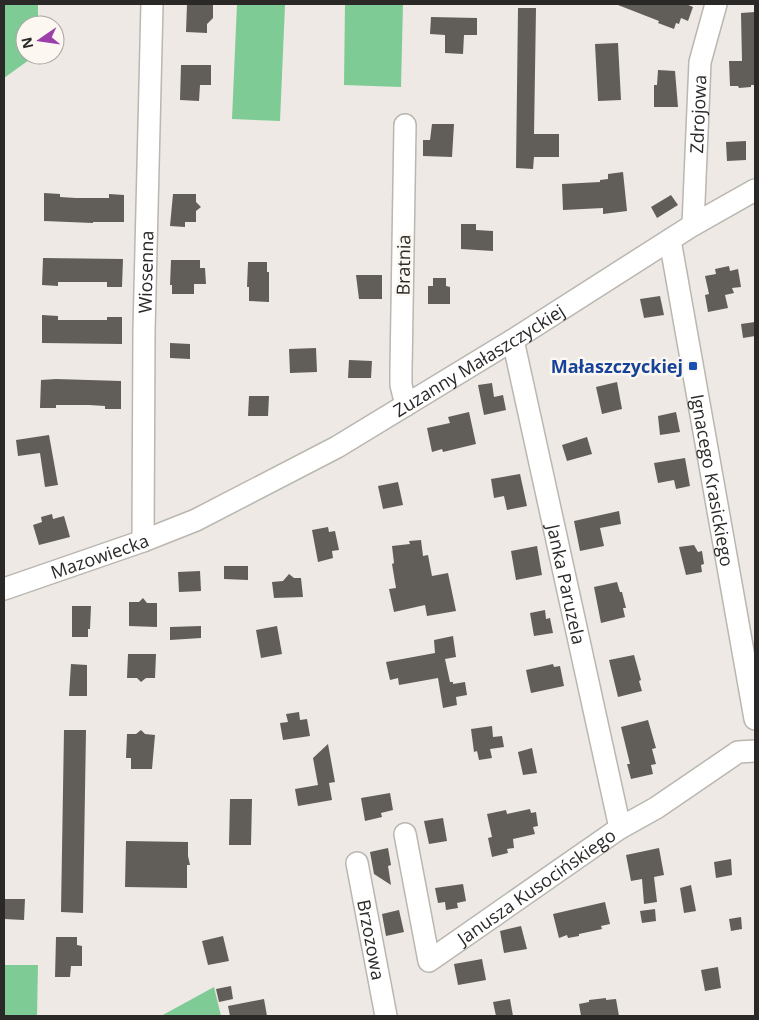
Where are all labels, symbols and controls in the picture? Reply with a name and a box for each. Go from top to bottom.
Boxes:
north arrow [15,15,65,65]
text: N [16,35,37,51]
street label: Zdrojowa [684,74,711,154]
street label: Wiosenna [132,230,158,314]
street label: Bratnia [390,234,416,296]
street label: Zuzanny Małaszczyckiej [389,298,569,422]
place label: Małaszczyckiej [551,354,683,378]
marker: Małaszczyckiej [687,360,699,372]
street label: Ignacego Krasickiego [686,392,740,568]
street label: Janka Paruzela [541,520,591,647]
street label: Mazowiecka [47,528,152,584]
street label: Janusza Kusocińskiego [451,823,620,951]
street label: Brzozowa [352,897,391,982]

